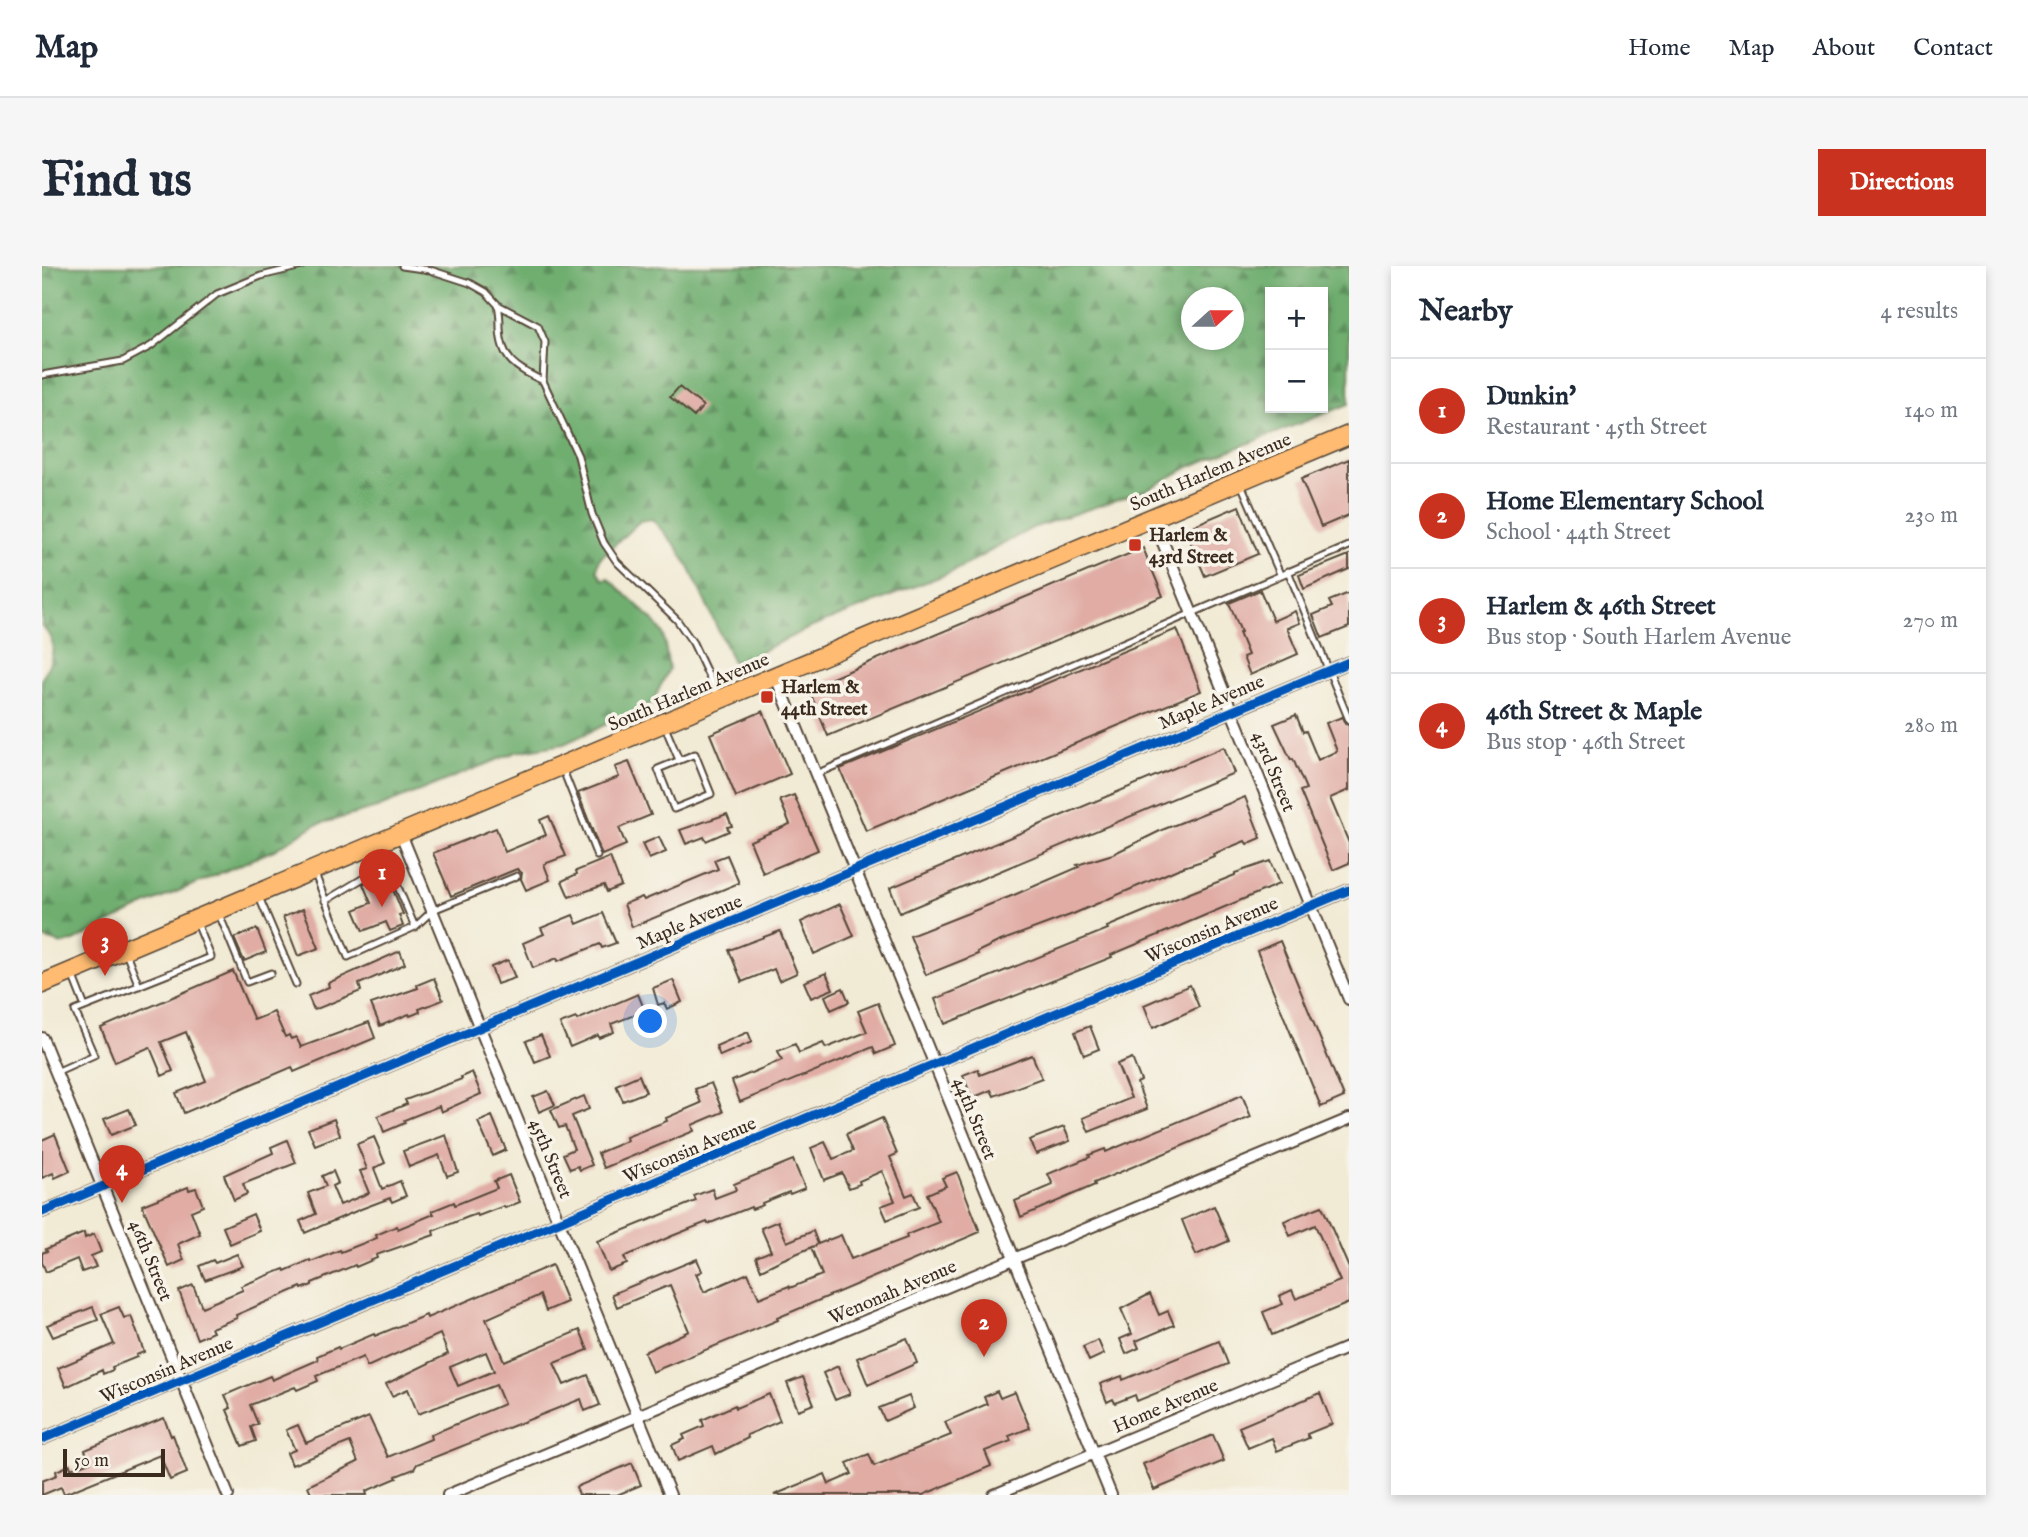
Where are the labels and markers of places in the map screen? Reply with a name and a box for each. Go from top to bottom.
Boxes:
place label: Harlem & 43rd Street [1149,524,1234,570]
marker: Harlem & 43rd Street [1127,537,1143,553]
place label: Harlem & 44th Street [781,676,868,722]
marker: Harlem & 44th Street [759,689,775,705]
pin: 1 [359,849,405,907]
pin: 3 [82,918,128,976]
pin: 4 [99,1145,145,1203]
pin: 2 [961,1299,1007,1357]

